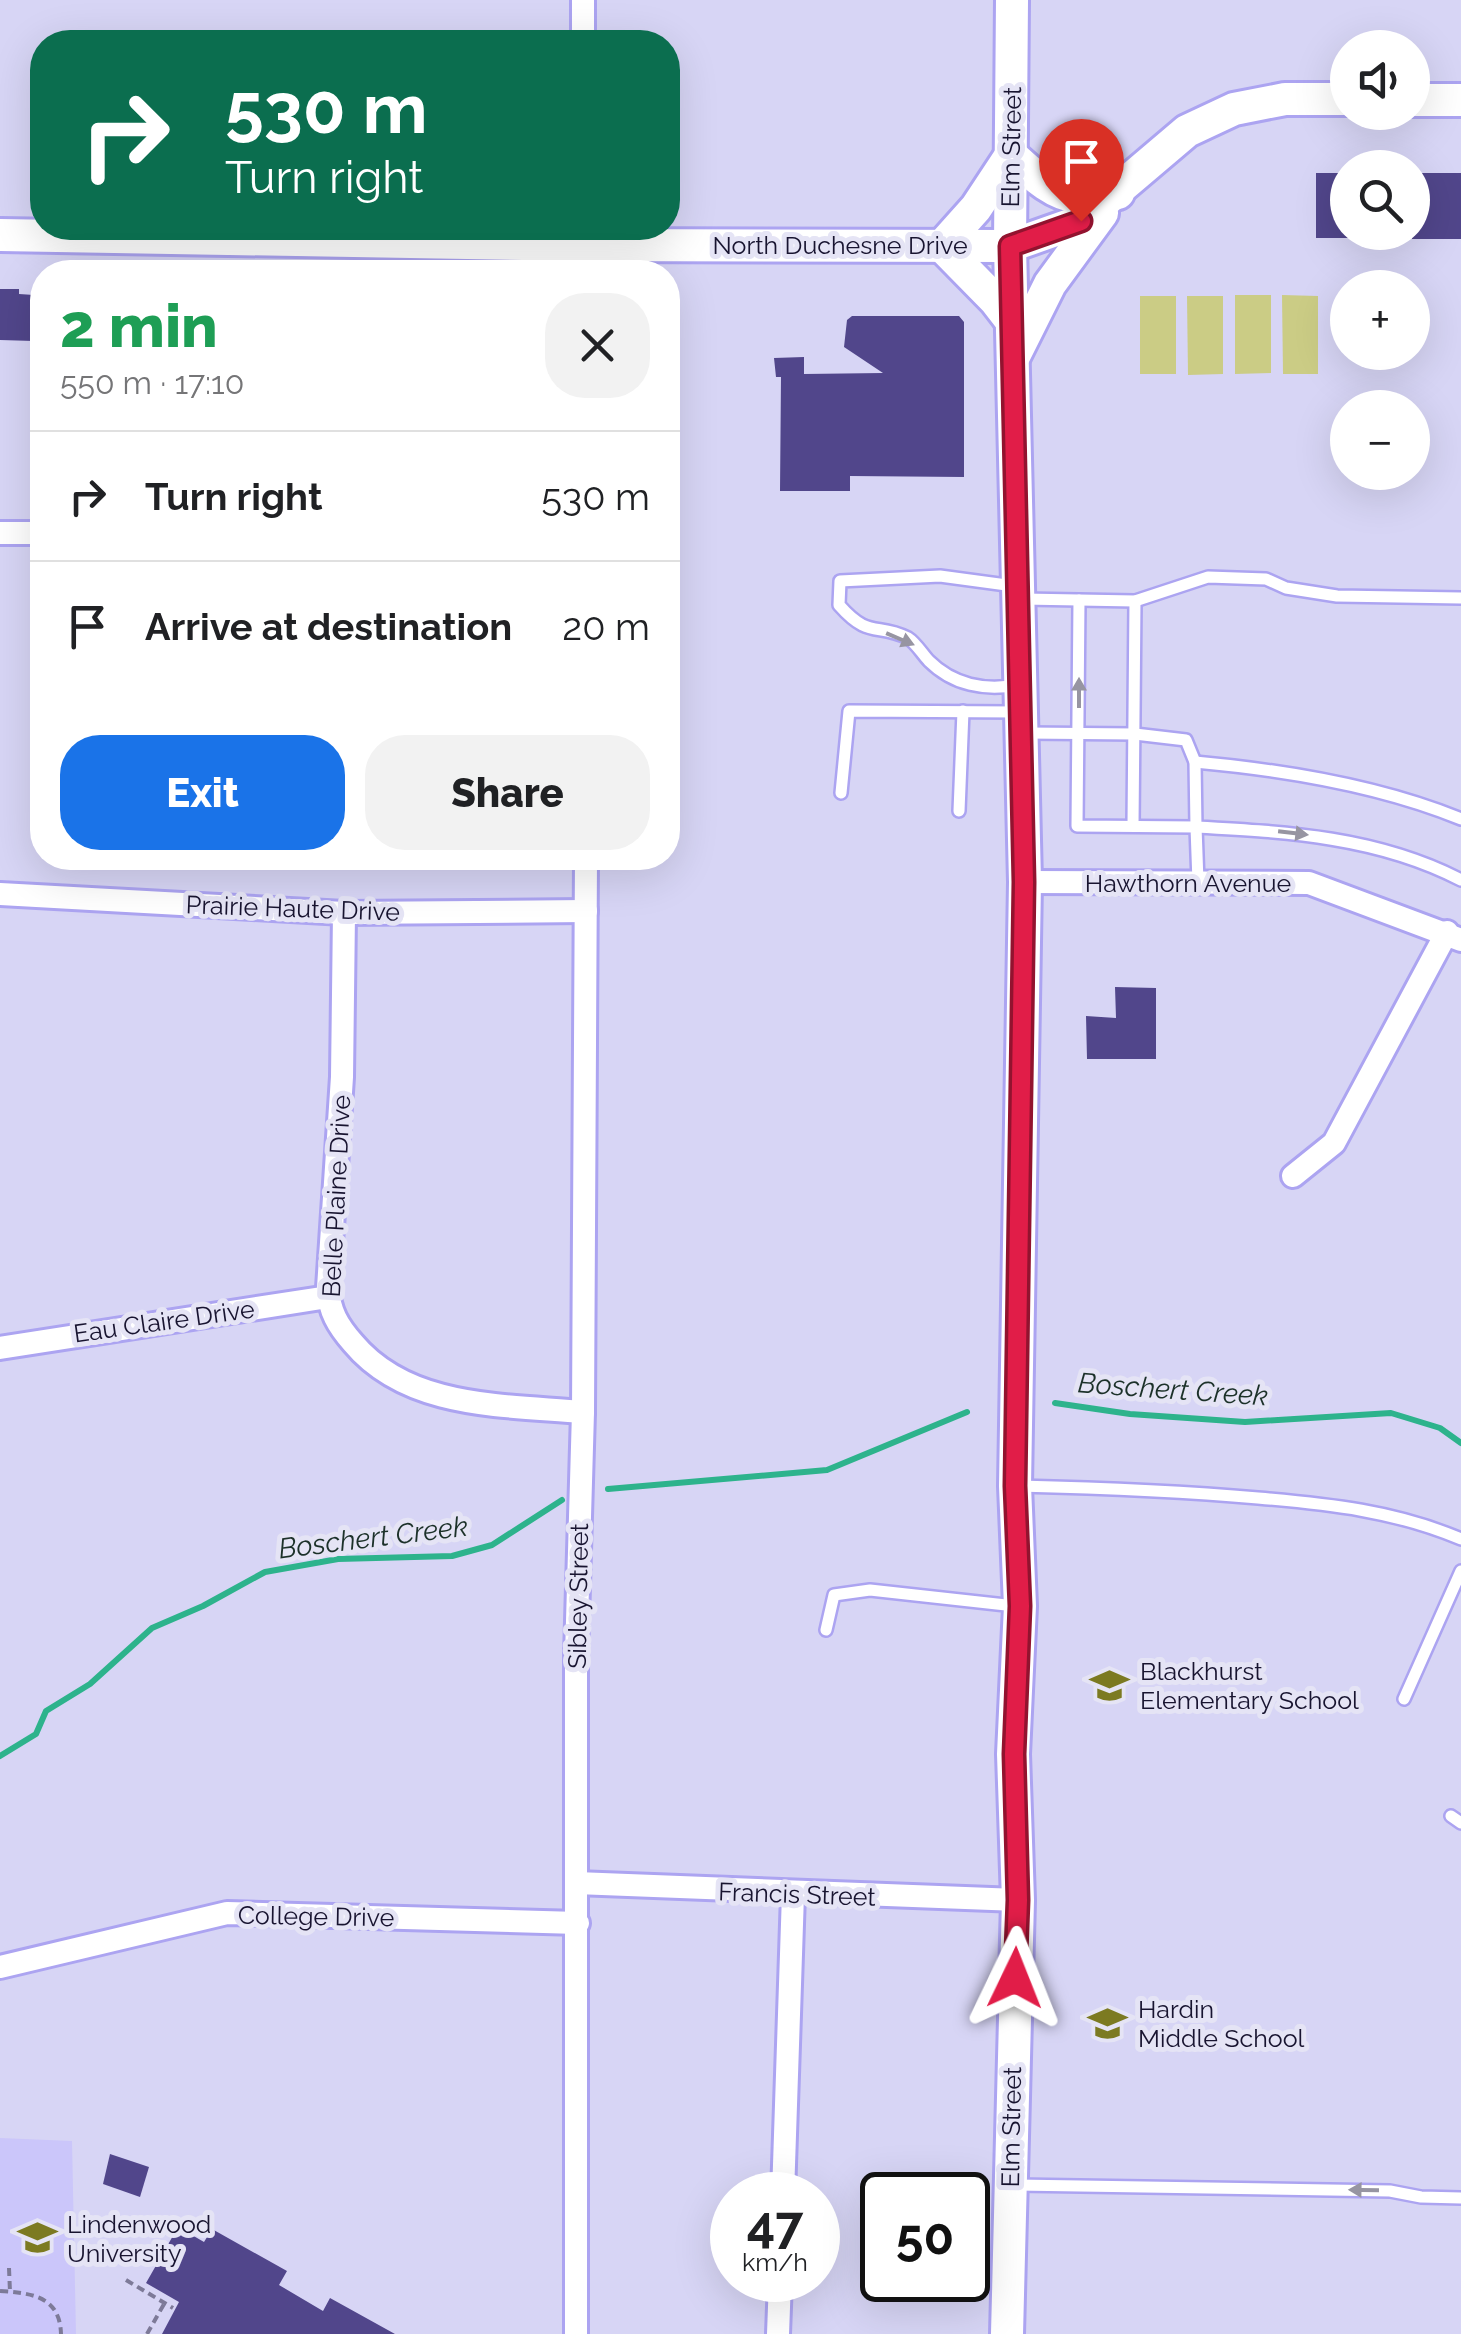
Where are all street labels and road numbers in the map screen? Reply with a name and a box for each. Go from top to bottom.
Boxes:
street label: Elm Street [995,86,1027,208]
street label: North Duchesne Drive [712,230,968,260]
street label: Hawthorn Avenue [1085,868,1291,898]
street label: Prairie Haute Drive [185,889,401,927]
street label: Belle Plaine Drive [316,1094,356,1298]
street label: Eau Claire Drive [72,1293,256,1349]
street label: Sibley Street [562,1522,594,1669]
street label: Francis Street [718,1876,877,1912]
street label: College Drive [238,1900,394,1932]
street label: Elm Street [995,2066,1027,2188]

